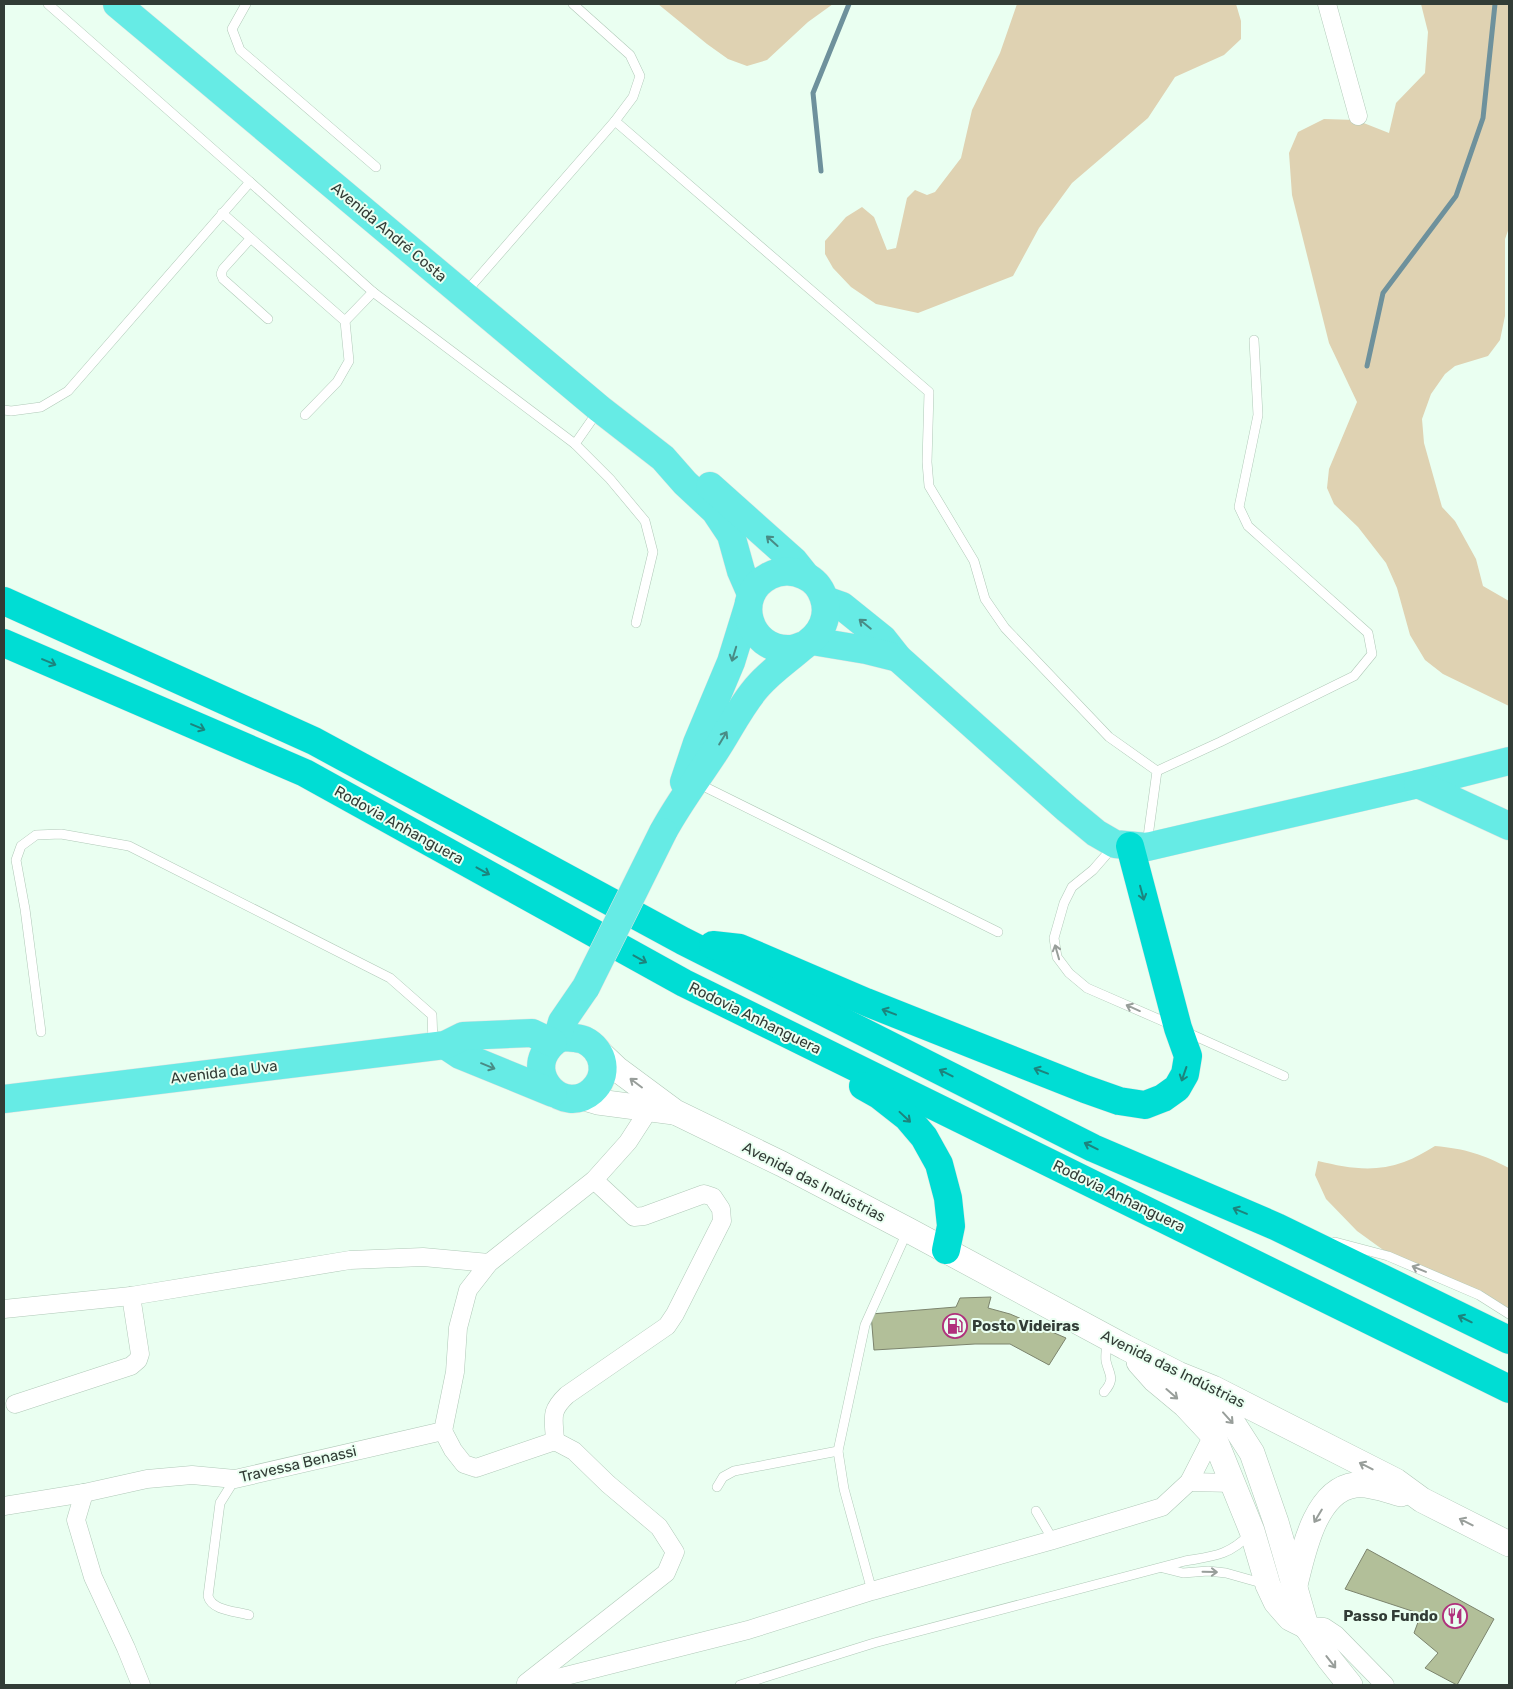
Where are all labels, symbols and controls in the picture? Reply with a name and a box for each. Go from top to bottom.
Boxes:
street label: Avenida André Costa [328,178,450,286]
one-way arrow [766,536,779,547]
one-way arrow [859,619,872,630]
one-way arrow [728,645,738,661]
one-way arrow [41,659,56,668]
one-way arrow [190,722,205,732]
one-way arrow [719,732,729,746]
street label: Rodovia Anhanguera [331,782,467,868]
one-way arrow [475,867,489,877]
one-way arrow [1138,885,1147,901]
one-way arrow [1052,944,1061,960]
one-way arrow [632,954,647,964]
street label: Rodovia Anhanguera [686,978,824,1058]
one-way arrow [1126,1003,1141,1012]
one-way arrow [882,1007,898,1016]
street label: Avenida da Uva [170,1057,278,1087]
one-way arrow [480,1062,495,1072]
one-way arrow [1033,1066,1049,1075]
one-way arrow [1178,1066,1188,1082]
one-way arrow [938,1068,953,1078]
one-way arrow [629,1078,643,1088]
one-way arrow [899,1111,912,1123]
street label: Avenida das Indústrias [739,1138,889,1226]
one-way arrow [1084,1141,1099,1151]
street label: Rodovia Anhanguera [1050,1156,1188,1236]
one-way arrow [1233,1205,1248,1215]
one-way arrow [1412,1264,1427,1274]
fuel station icon: Posto Videiras [942,1313,968,1339]
one-way arrow [1458,1313,1473,1323]
place label: Posto Videiras [972,1317,1079,1335]
street label: Avenida das Indústrias [1098,1326,1248,1412]
one-way arrow [1165,1388,1178,1400]
one-way arrow [1222,1412,1233,1425]
street label: Travessa Benassi [238,1442,358,1486]
one-way arrow [1358,1460,1373,1470]
one-way arrow [1313,1508,1323,1522]
one-way arrow [1459,1517,1474,1526]
one-way arrow [1202,1567,1218,1577]
restaurant icon: Passo Fundo [1442,1603,1468,1629]
place label: Passo Fundo [1343,1607,1438,1625]
one-way arrow [1326,1655,1336,1669]

